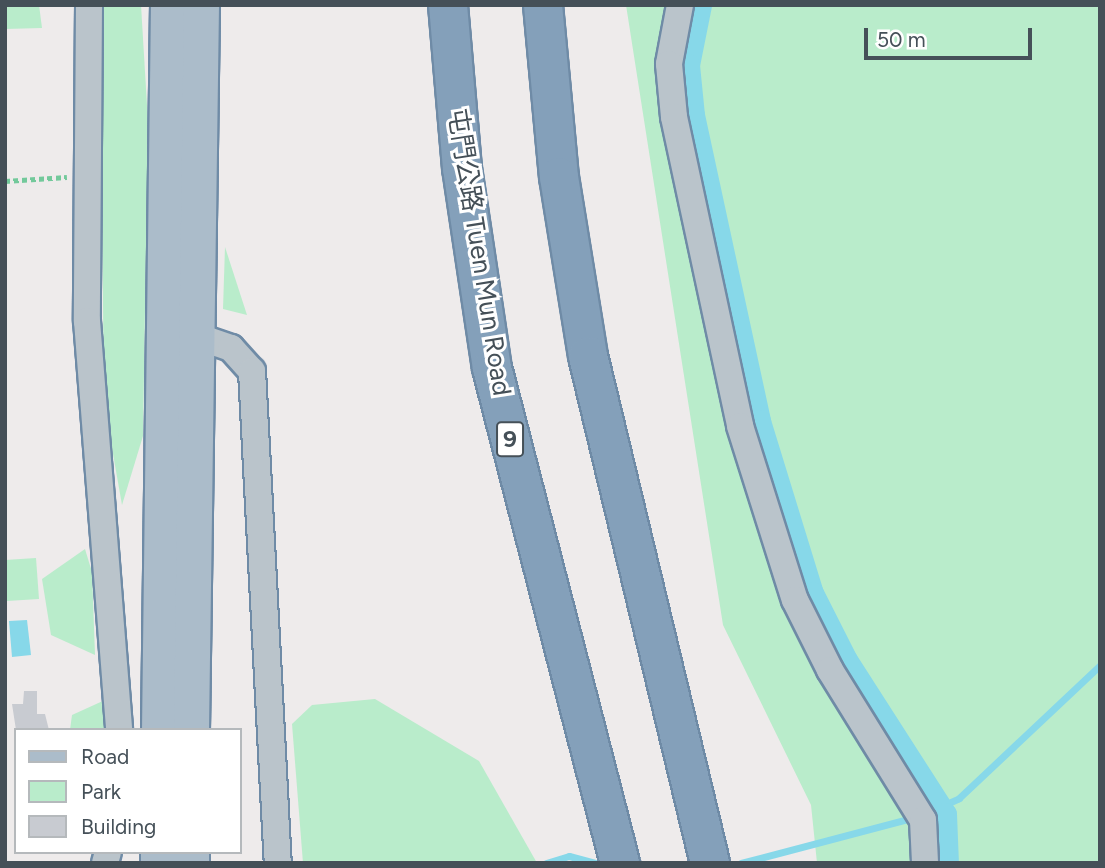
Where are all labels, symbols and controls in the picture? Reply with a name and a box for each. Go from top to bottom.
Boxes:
scale bar [867,14,1035,58]
text: 50 m [877,27,926,52]
street label: 屯門公路 Tuen Mun Road [441,106,517,398]
road number: 9 [496,418,524,460]
legend [14,728,242,854]
text: Road [81,744,129,769]
text: Park [81,779,121,804]
text: Building [81,814,156,839]

